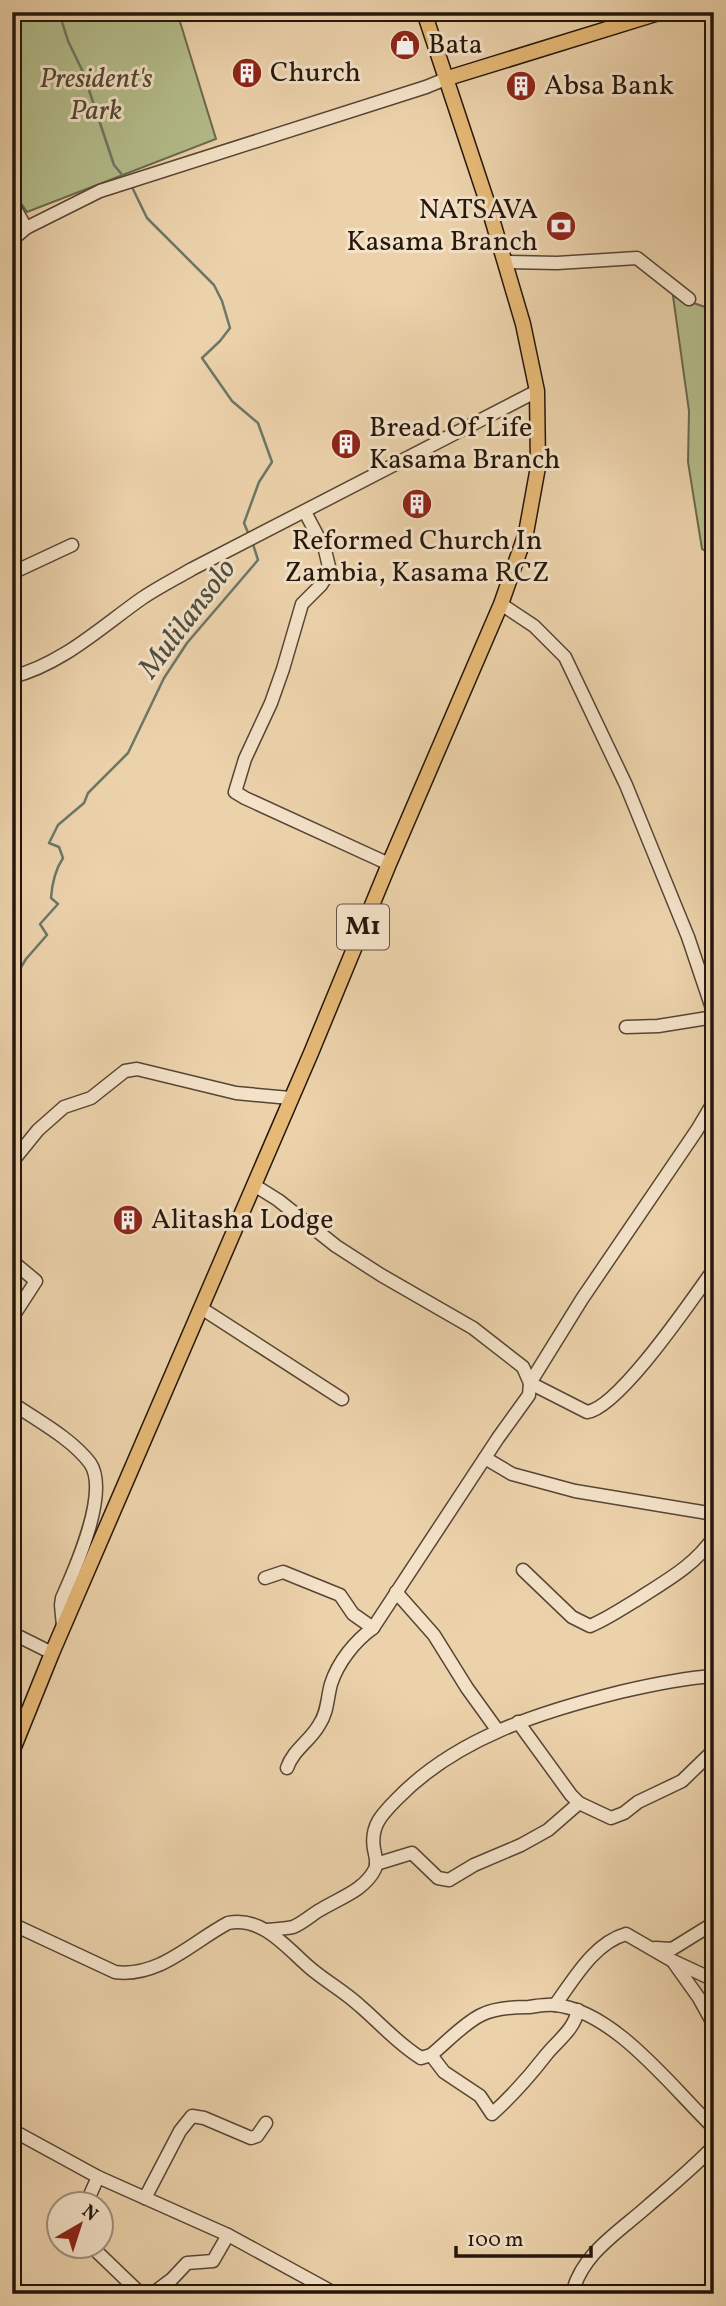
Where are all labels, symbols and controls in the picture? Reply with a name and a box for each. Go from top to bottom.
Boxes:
place label: Bata [428,26,483,65]
shop icon: Bata [388,28,422,62]
place label: Church [270,54,361,93]
building icon: Church [230,56,264,90]
park label: President's Park [39,60,153,131]
place label: Absa Bank [544,67,674,106]
building icon: Absa Bank [504,69,538,103]
place label: NATSAVA Kasama Branch [346,191,538,262]
bank icon: NATSAVA Kasama Branch [544,209,578,243]
place label: Bread Of Life Kasama Branch [369,409,561,480]
building icon: Bread Of Life Kasama Branch [329,427,363,461]
building icon: Reformed Church In Zambia, Kasama RCZ [400,487,434,521]
place label: Reformed Church In Zambia, Kasama RCZ [284,522,550,593]
water label: Mulilansolo [128,550,247,688]
road number: M1 [337,904,389,950]
place label: Alitasha Lodge [151,1201,333,1240]
building icon: Alitasha Lodge [111,1203,145,1237]
north arrow [46,2190,116,2260]
text: N [76,2199,103,2228]
scale bar [456,2215,591,2259]
text: 100 m [467,2226,524,2255]

